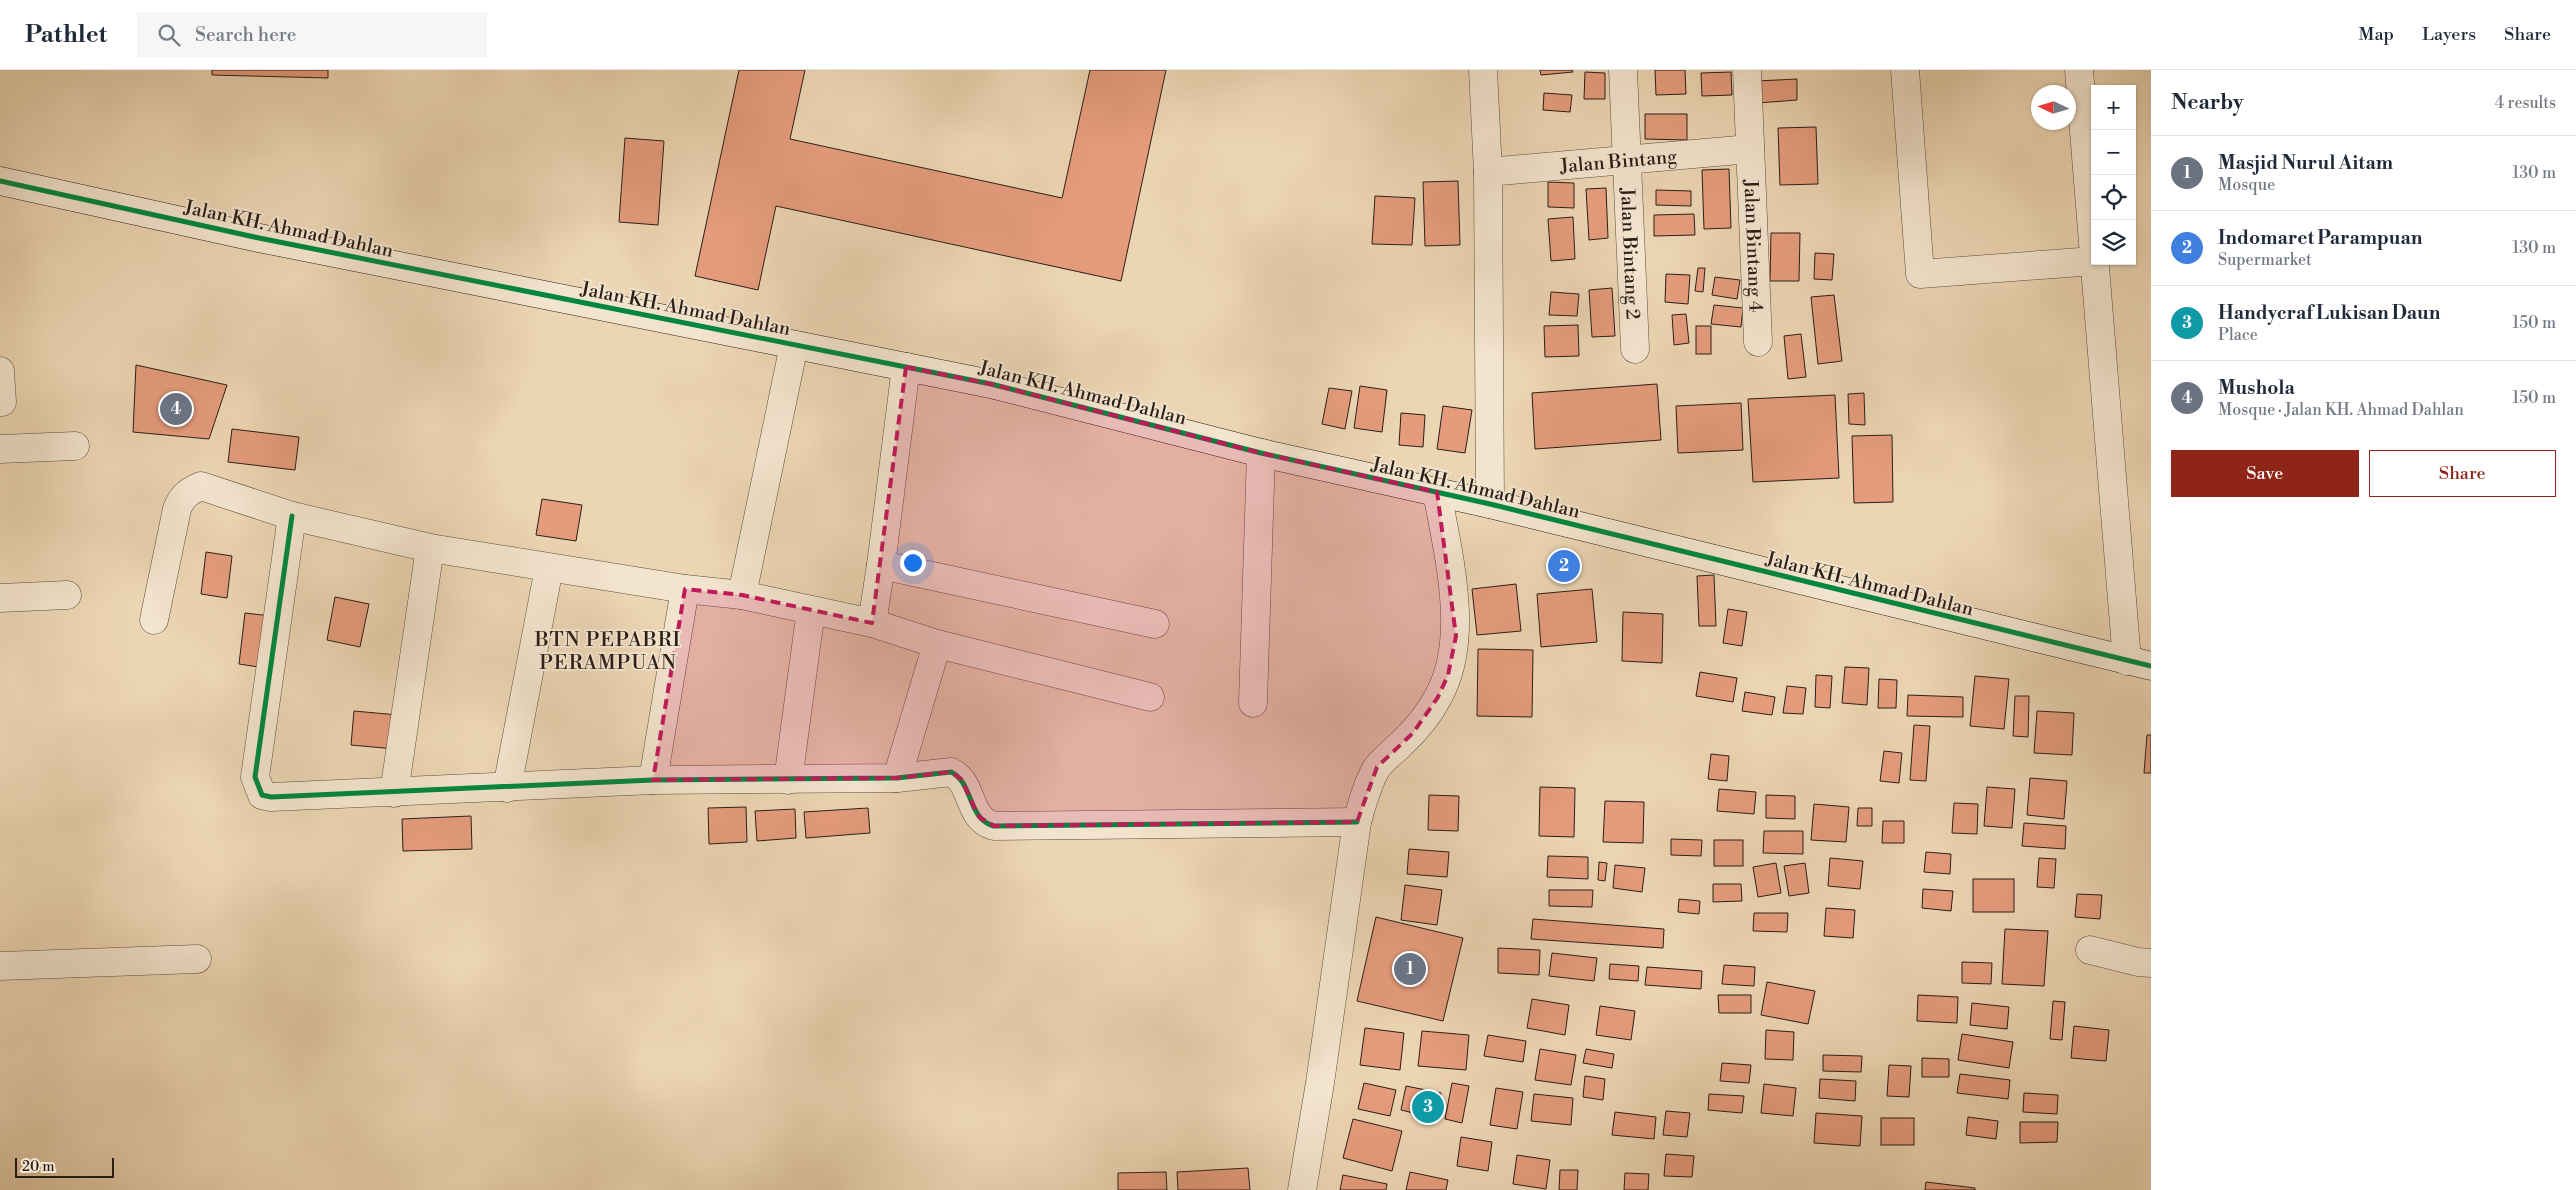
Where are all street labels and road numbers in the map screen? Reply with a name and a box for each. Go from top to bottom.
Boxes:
street label: Jalan Bintang [1558,144,1678,179]
street label: Jalan Bintang 4 [1738,178,1768,312]
street label: Jalan Bintang 2 [1615,187,1645,320]
street label: Jalan KH. Ahmad Dahlan [181,195,395,263]
street label: Jalan KH. Ahmad Dahlan [578,277,793,341]
street label: Jalan KH. Ahmad Dahlan [976,355,1189,430]
street label: Jalan KH. Ahmad Dahlan [1368,452,1582,524]
street label: Jalan KH. Ahmad Dahlan [1763,546,1976,621]

